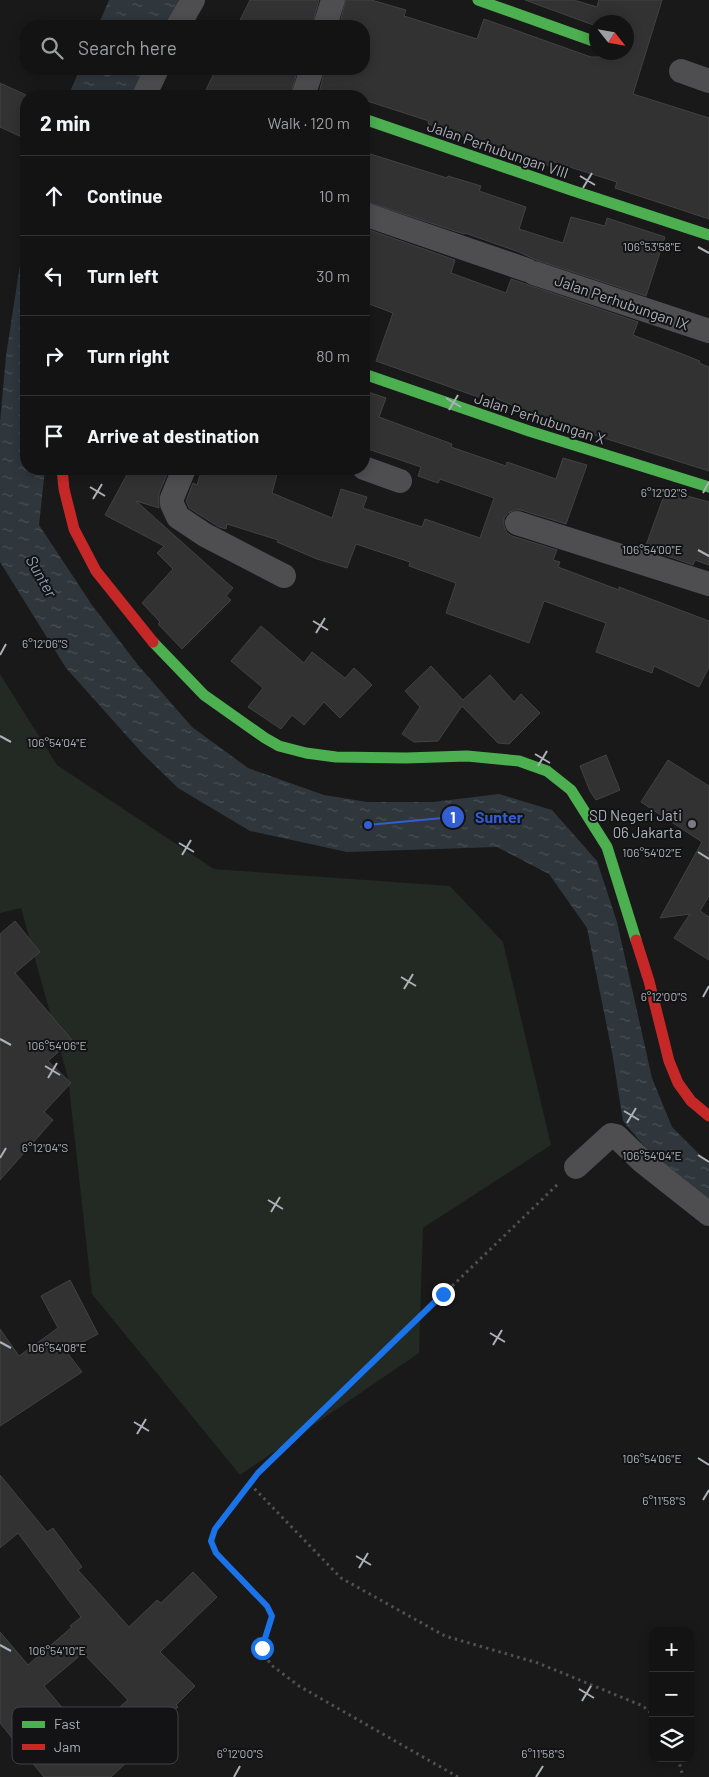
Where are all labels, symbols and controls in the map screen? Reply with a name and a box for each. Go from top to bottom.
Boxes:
north arrow [589,15,634,60]
search box [20,20,370,75]
icon: search [38,34,66,62]
text: Search here [78,36,177,59]
text: 2 min [40,110,90,135]
text: Walk · 120 m [267,113,350,132]
street label: Jalan Perhubungan VIII [425,116,571,182]
icon: ahead [40,182,68,210]
text: Continue [87,184,163,207]
text: 10 m [319,186,350,205]
text: 106°53'58"E [623,239,681,253]
icon: left [40,262,68,290]
text: Turn left [87,264,158,287]
text: 30 m [316,266,350,285]
street label: Jalan Perhubungan IX [553,271,692,333]
icon: right [40,342,68,370]
text: Turn right [87,344,169,367]
text: 80 m [316,346,350,365]
street label: Jalan Perhubungan X [472,388,608,448]
icon: arrive [40,422,68,450]
text: Arrive at destination [87,424,259,447]
text: 6°12'02"S [641,485,687,499]
text: 106°54'00"E [622,542,682,556]
water label: Sunter [22,552,62,601]
text: 6°12'06"S [22,636,68,650]
text: 106°54'04"E [27,735,87,749]
callout: Sunter [440,802,533,833]
place label: SD Negeri Jati 06 Jakarta [589,806,682,841]
text: Sunter [475,807,523,826]
text: 1 [450,808,456,826]
marker: SD Negeri Jati 06 Jakarta [686,818,698,830]
text: 106°54'02"E [622,845,682,859]
text: 6°12'00"S [641,989,687,1003]
text: 106°54'06"E [27,1038,87,1052]
text: 6°12'04"S [22,1140,68,1154]
text: 106°54'04"E [622,1148,682,1162]
route end [432,1283,455,1306]
text: 106°54'08"E [27,1340,87,1354]
text: 106°54'06"E [622,1451,682,1465]
text: 6°11'58"S [642,1493,686,1507]
map controls [649,1627,694,1762]
button: + [649,1627,694,1672]
route start [251,1637,274,1660]
text: 106°54'10"E [28,1643,86,1657]
button: − [649,1672,694,1717]
legend [12,1707,178,1764]
text: Fast [54,1715,80,1732]
button: layers [649,1717,694,1762]
text: Jam [54,1738,81,1755]
text: 6°12'00"S [217,1746,263,1760]
text: 6°11'58"S [521,1746,565,1760]

